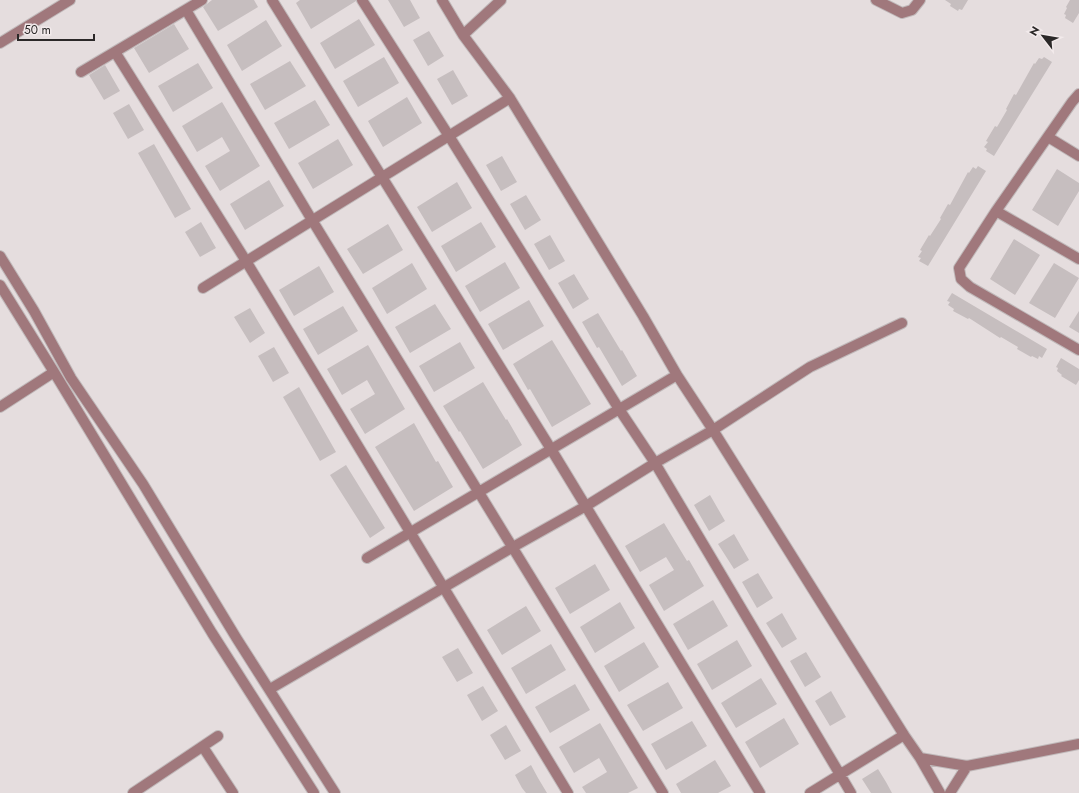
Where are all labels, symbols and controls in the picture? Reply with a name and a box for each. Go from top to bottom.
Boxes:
scale bar [18,16,94,42]
north arrow [1023,16,1063,56]
text: 50 m [24,21,51,39]
text: N [1025,23,1044,39]

